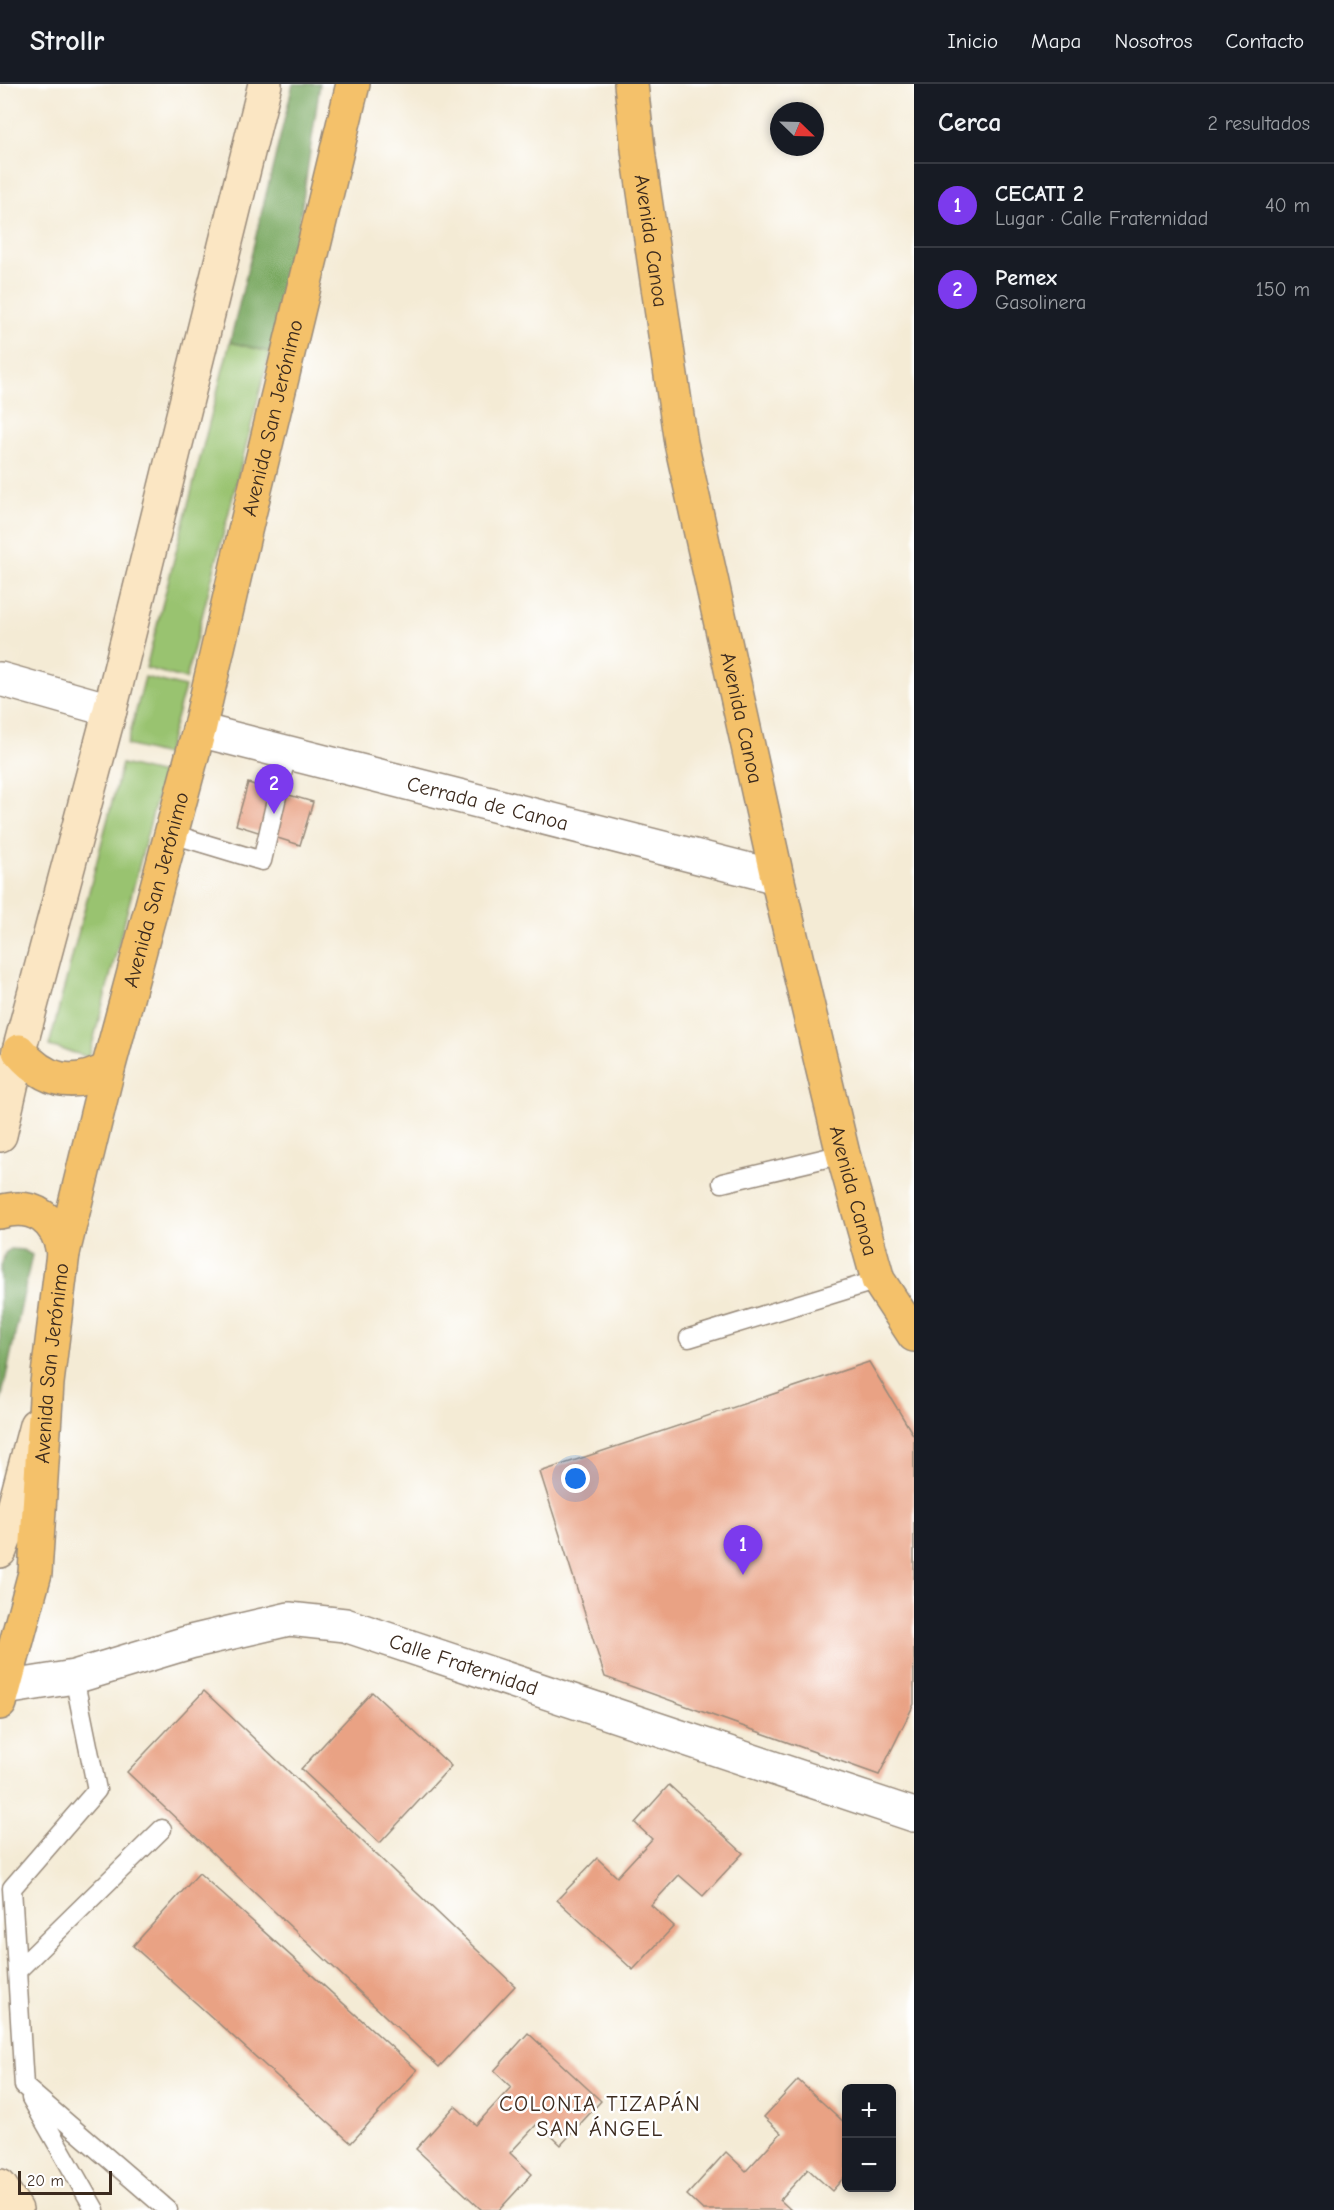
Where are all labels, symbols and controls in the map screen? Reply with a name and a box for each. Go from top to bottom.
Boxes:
text: Strollr [30,25,104,57]
text: Inicio [947,29,998,53]
text: Mapa [1031,29,1081,53]
text: Nosotros [1114,29,1193,53]
text: Contacto [1226,29,1304,53]
north arrow [770,102,824,156]
text: Cerca [938,108,1002,138]
text: 2 resultados [1208,112,1310,135]
street label: Avenida Canoa [630,173,673,309]
text: CECATI 2 [995,181,1084,207]
text: 1 [954,194,961,217]
text: 40 m [1265,194,1310,217]
text: Lugar · Calle Fraternidad [995,207,1208,230]
text: Pemex [995,265,1057,291]
text: 2 [953,278,962,301]
text: 150 m [1256,278,1310,301]
text: Gasolinera [995,291,1086,314]
street label: Avenida San Jerónimo [237,317,308,519]
street label: Avenida Canoa [716,650,768,786]
pin: 2 [254,764,294,814]
street label: Cerrada de Canoa [405,771,571,835]
street label: Avenida San Jerónimo [118,789,194,990]
street label: Avenida Canoa [825,1123,883,1259]
street label: Avenida San Jerónimo [30,1262,74,1464]
your location [561,1464,590,1493]
pin: 1 [724,1526,762,1575]
street label: Calle Fraternidad [386,1629,541,1701]
map controls [842,2084,896,2192]
button: + [842,2084,896,2138]
district label: COLONIA TIZAPÁN SAN ÁNGEL [499,2091,701,2142]
button: − [842,2138,896,2192]
scale bar [18,2168,112,2196]
text: 20 m [27,2172,64,2190]

